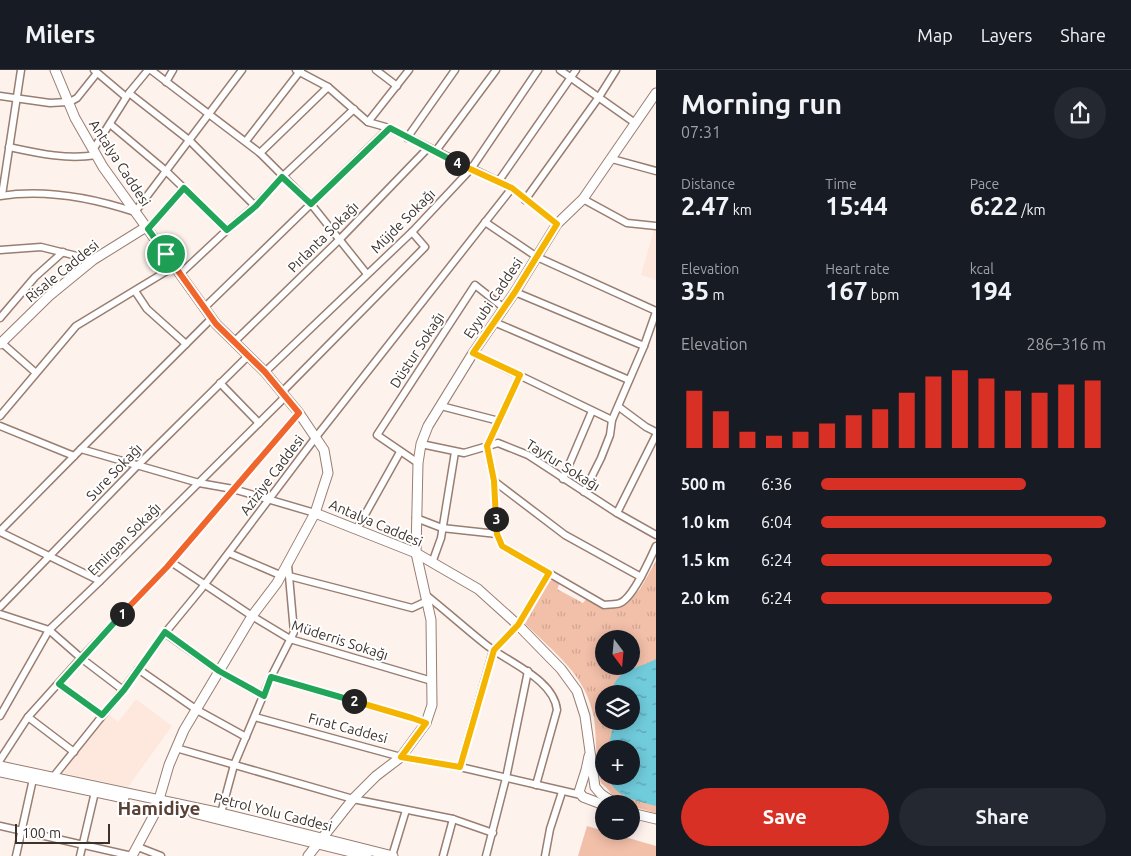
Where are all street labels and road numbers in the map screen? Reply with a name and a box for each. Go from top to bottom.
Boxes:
street label: Antalya Caddesi [86,117,154,209]
street label: Müjde Sokağı [368,186,438,256]
street label: Pırlanta Sokağı [284,198,362,276]
street label: Risale Caddesi [22,237,102,305]
street label: Eyyubi Caddesi [460,255,526,341]
street label: Düstur Sokağı [387,309,447,391]
street label: Aziziye Caddesi [237,432,307,518]
street label: Tayfur Sokağı [523,436,603,494]
street label: Sure Sokağı [83,440,145,504]
street label: Antalya Caddesi [327,496,425,550]
street label: Emirgan Sokağı [84,499,164,579]
street label: Müderris Sokağı [290,617,390,663]
street label: Fırat Caddesi [307,710,389,746]
street label: Petrol Yolu Caddesi [212,790,334,834]

